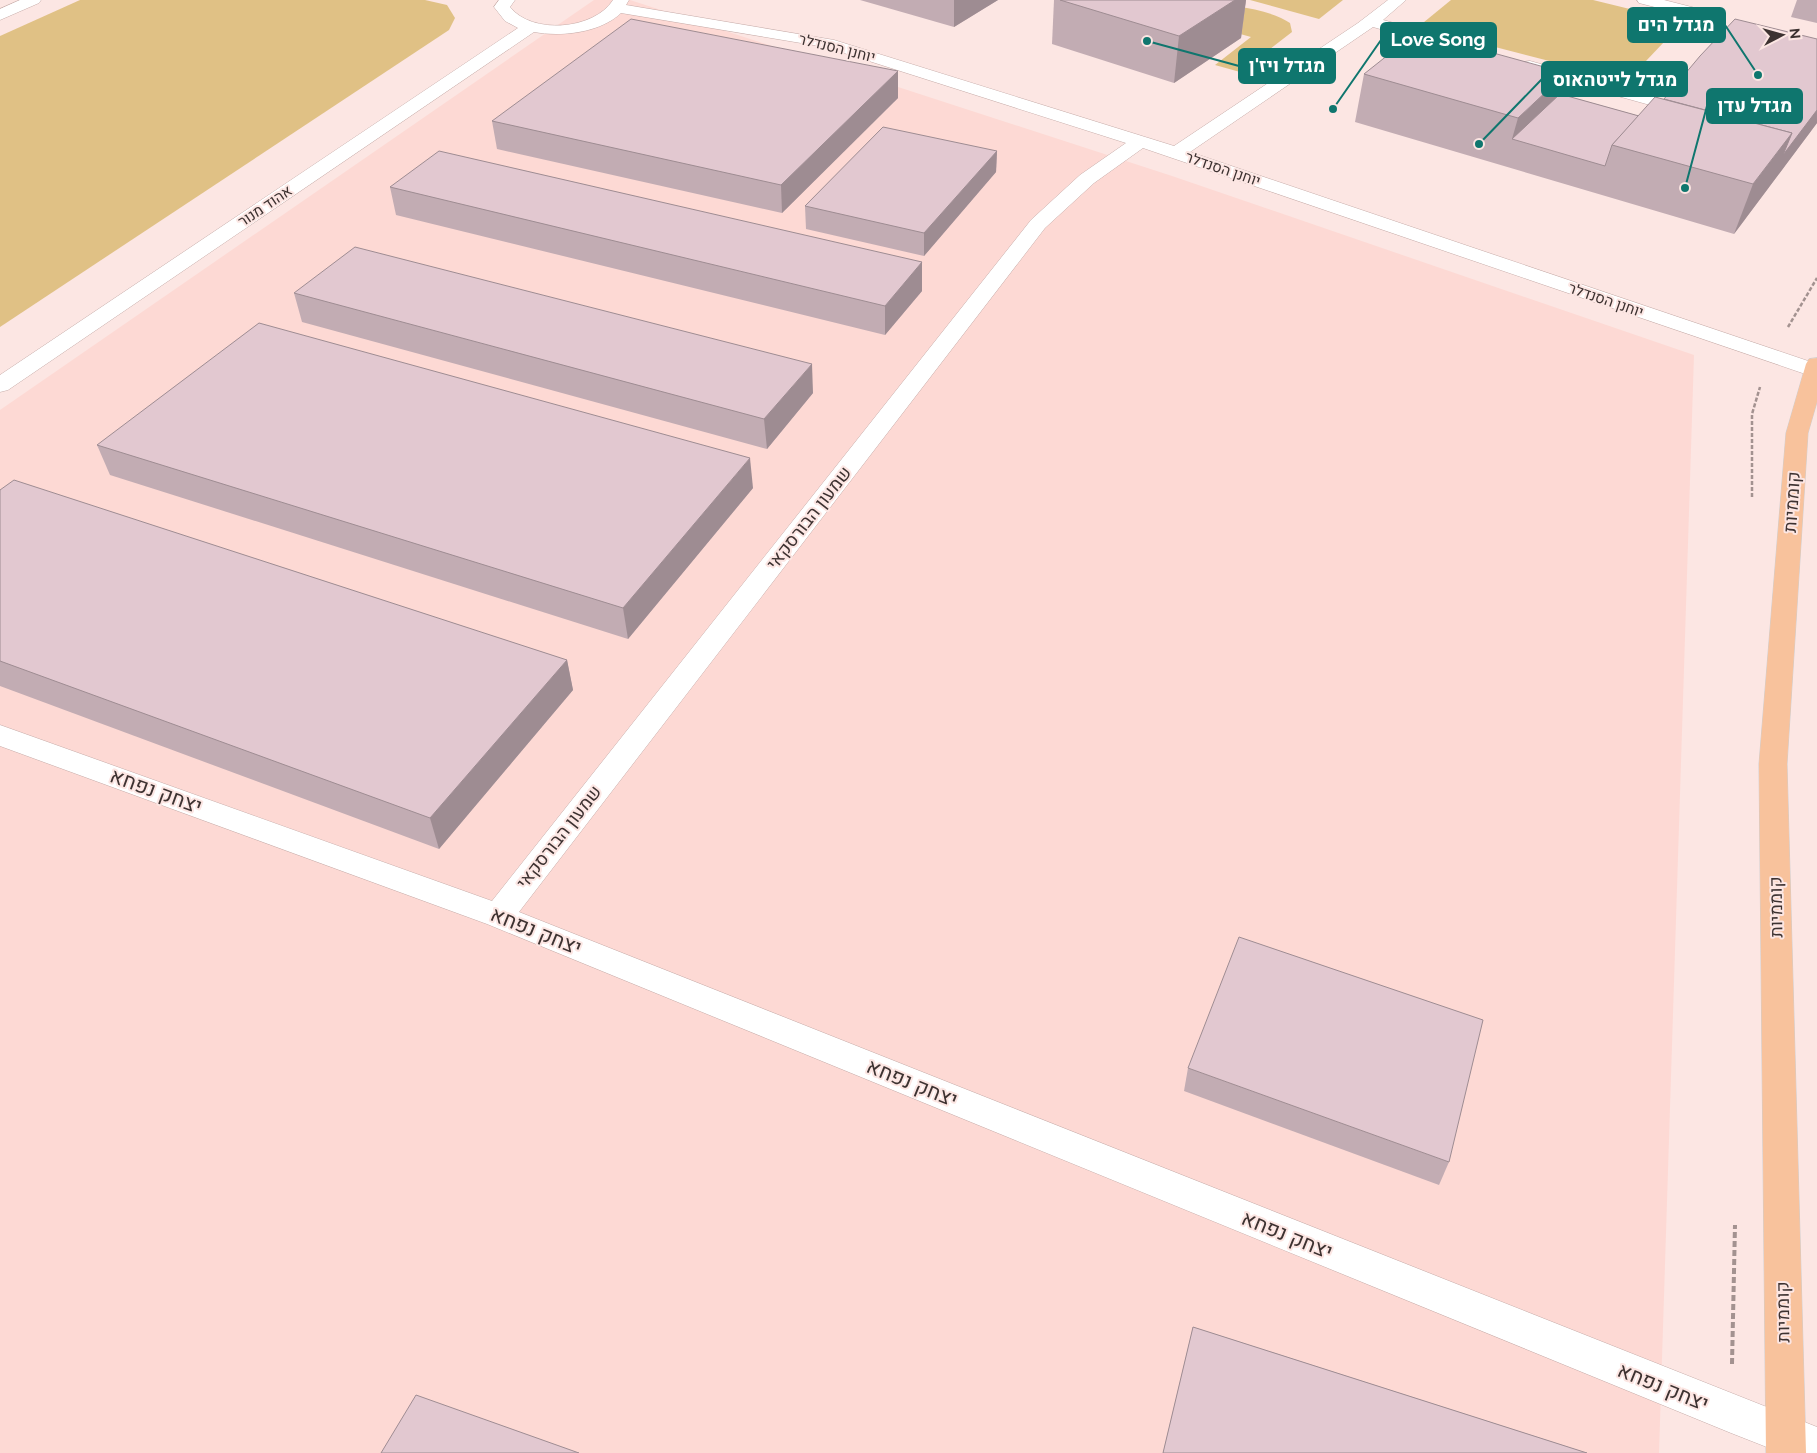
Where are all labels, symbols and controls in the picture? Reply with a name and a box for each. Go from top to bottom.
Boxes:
callout: מגדל הים [1628,8,1725,42]
north arrow [1757,10,1807,60]
text: מגדל הים [1637,13,1715,35]
callout: Love Song [1381,23,1496,57]
text: N [1786,27,1803,40]
text: Love Song [1391,28,1485,50]
street label: יוחנן הסנדלר [797,30,877,66]
callout: מגדל ויז'ן [1239,49,1335,83]
text: מגדל ויז'ן [1249,54,1325,76]
callout: מגדל לייטהאוס [1542,62,1687,96]
text: מגדל לייטהאוס [1553,68,1677,90]
callout: מגדל עדן [1707,89,1802,123]
text: מגדל עדן [1718,94,1792,116]
street label: יוחנן הסנדלר [1183,148,1263,190]
street label: אהוד מנור [235,181,295,231]
street label: יוחנן הסנדלר [1566,279,1646,321]
street label: שמעון הבורסקאי [762,462,855,573]
street label: קוממיות [1779,471,1804,533]
street label: יצחק נפחא [107,762,206,819]
street label: שמעון הבורסקאי [512,781,605,892]
street label: קוממיות [1764,876,1787,938]
street label: יצחק נפחא [487,901,585,960]
street label: יצחק נפחא [863,1053,961,1112]
street label: יצחק נפחא [1238,1205,1336,1264]
street label: קוממיות [1771,1281,1794,1343]
street label: יצחק נפחא [1614,1357,1712,1416]

